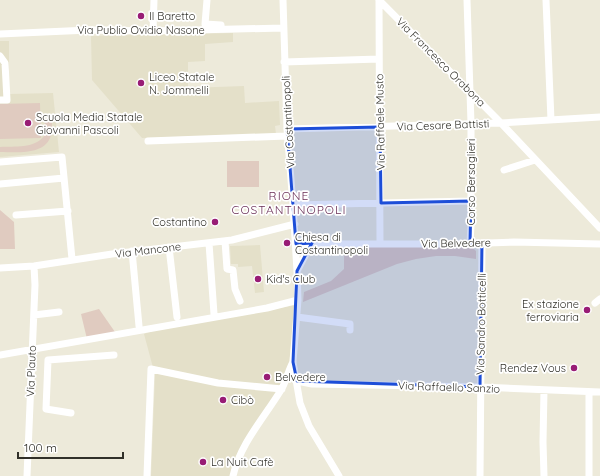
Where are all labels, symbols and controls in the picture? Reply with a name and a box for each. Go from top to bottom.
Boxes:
place label: Il Baretto [149,9,196,23]
marker: Il Baretto [136,11,146,21]
street label: Via Francesco Orabona [393,14,489,110]
street label: Via Publio Ovidio Nasone [77,23,205,37]
place label: Liceo Statale N. Jommelli [149,70,214,97]
street label: Via Raffaele Musto [372,73,388,170]
street label: Via Costantinopoli [279,76,297,168]
marker: Liceo Statale N. Jommelli [136,78,146,88]
place label: Scuola Media Statale Giovanni Pascoli [36,110,143,137]
street label: Via Cesare Battisti [396,116,490,134]
marker: Scuola Media Statale Giovanni Pascoli [23,118,33,128]
street label: Corso Bersaglieri [464,139,478,225]
district label: RIONE COSTANTINOPOLI [232,188,346,217]
place label: Costantino [152,215,207,229]
marker: Costantino [210,217,220,227]
place label: Chiesa di Costantinopoli [295,230,368,257]
street label: Via Belvedere [421,235,491,251]
marker: Chiesa di Costantinopoli [282,238,292,248]
street label: Via Mancone [114,239,182,261]
place label: Kid's Club [266,272,316,286]
street label: Via Sandro Botticelli [473,273,489,375]
marker: Kid's Club [253,274,263,284]
place label: Ex stazione ferroviaria [522,297,579,324]
marker: Ex stazione ferroviaria [582,305,592,315]
street label: Via Plauto [23,345,39,397]
place label: Rendez Vous [500,361,566,375]
marker: Rendez Vous [569,363,579,373]
place label: Belvedere [275,370,326,384]
marker: Belvedere [262,372,272,382]
street label: Via Raffaello Sanzio [398,378,501,396]
place label: Cibò [231,393,254,407]
marker: Cibò [218,395,228,405]
scale bar [18,434,123,460]
text: 100 m [24,440,57,455]
place label: La Nuit Cafè [211,455,274,469]
marker: La Nuit Cafè [198,457,208,467]

